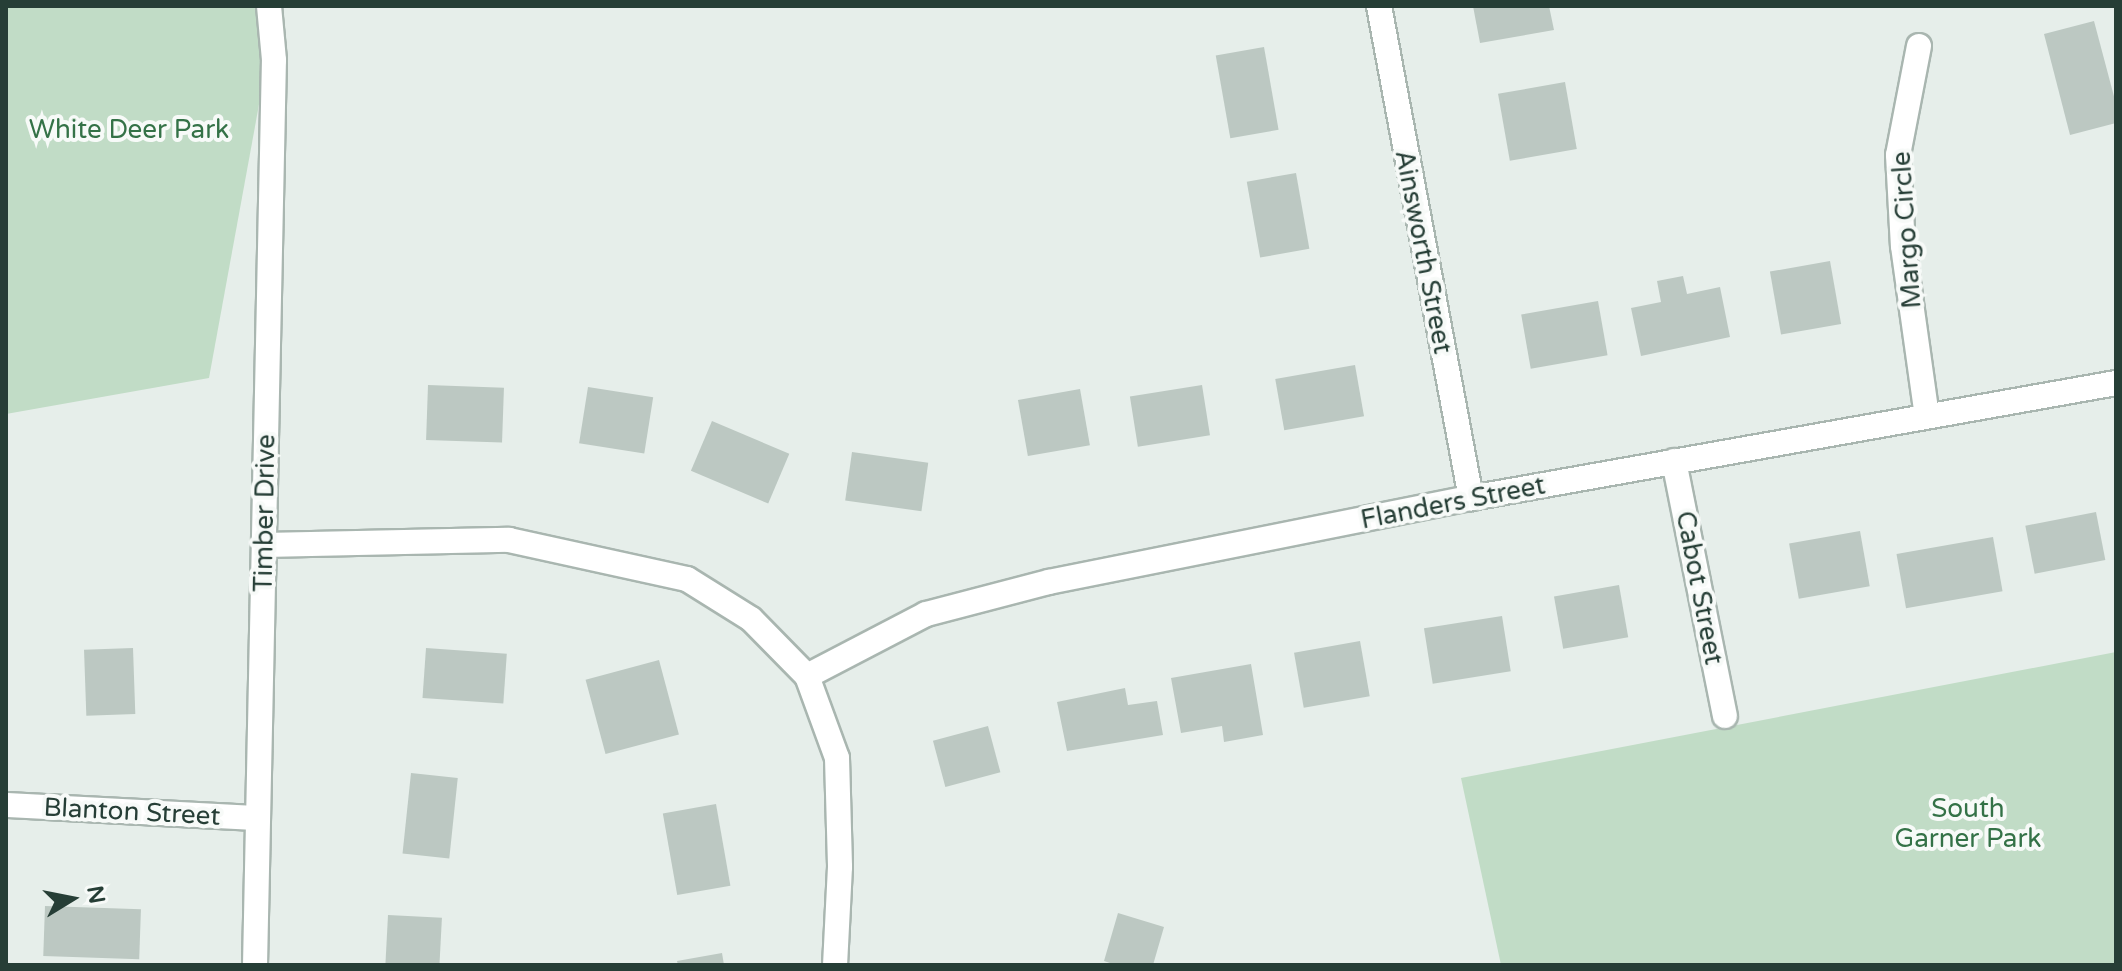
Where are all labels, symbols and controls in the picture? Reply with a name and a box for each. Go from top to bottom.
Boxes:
park label: White Deer Park [29,114,229,146]
street label: Ainsworth Street [1388,147,1458,357]
street label: Margo Circle [1886,150,1928,310]
street label: Timber Drive [248,434,282,592]
street label: Flanders Street [1358,470,1548,536]
street label: Cabot Street [1669,509,1729,667]
street label: Blanton Street [43,792,221,832]
park label: South Garner Park [1894,793,2042,854]
north arrow [32,859,112,939]
text: N [81,884,110,906]

